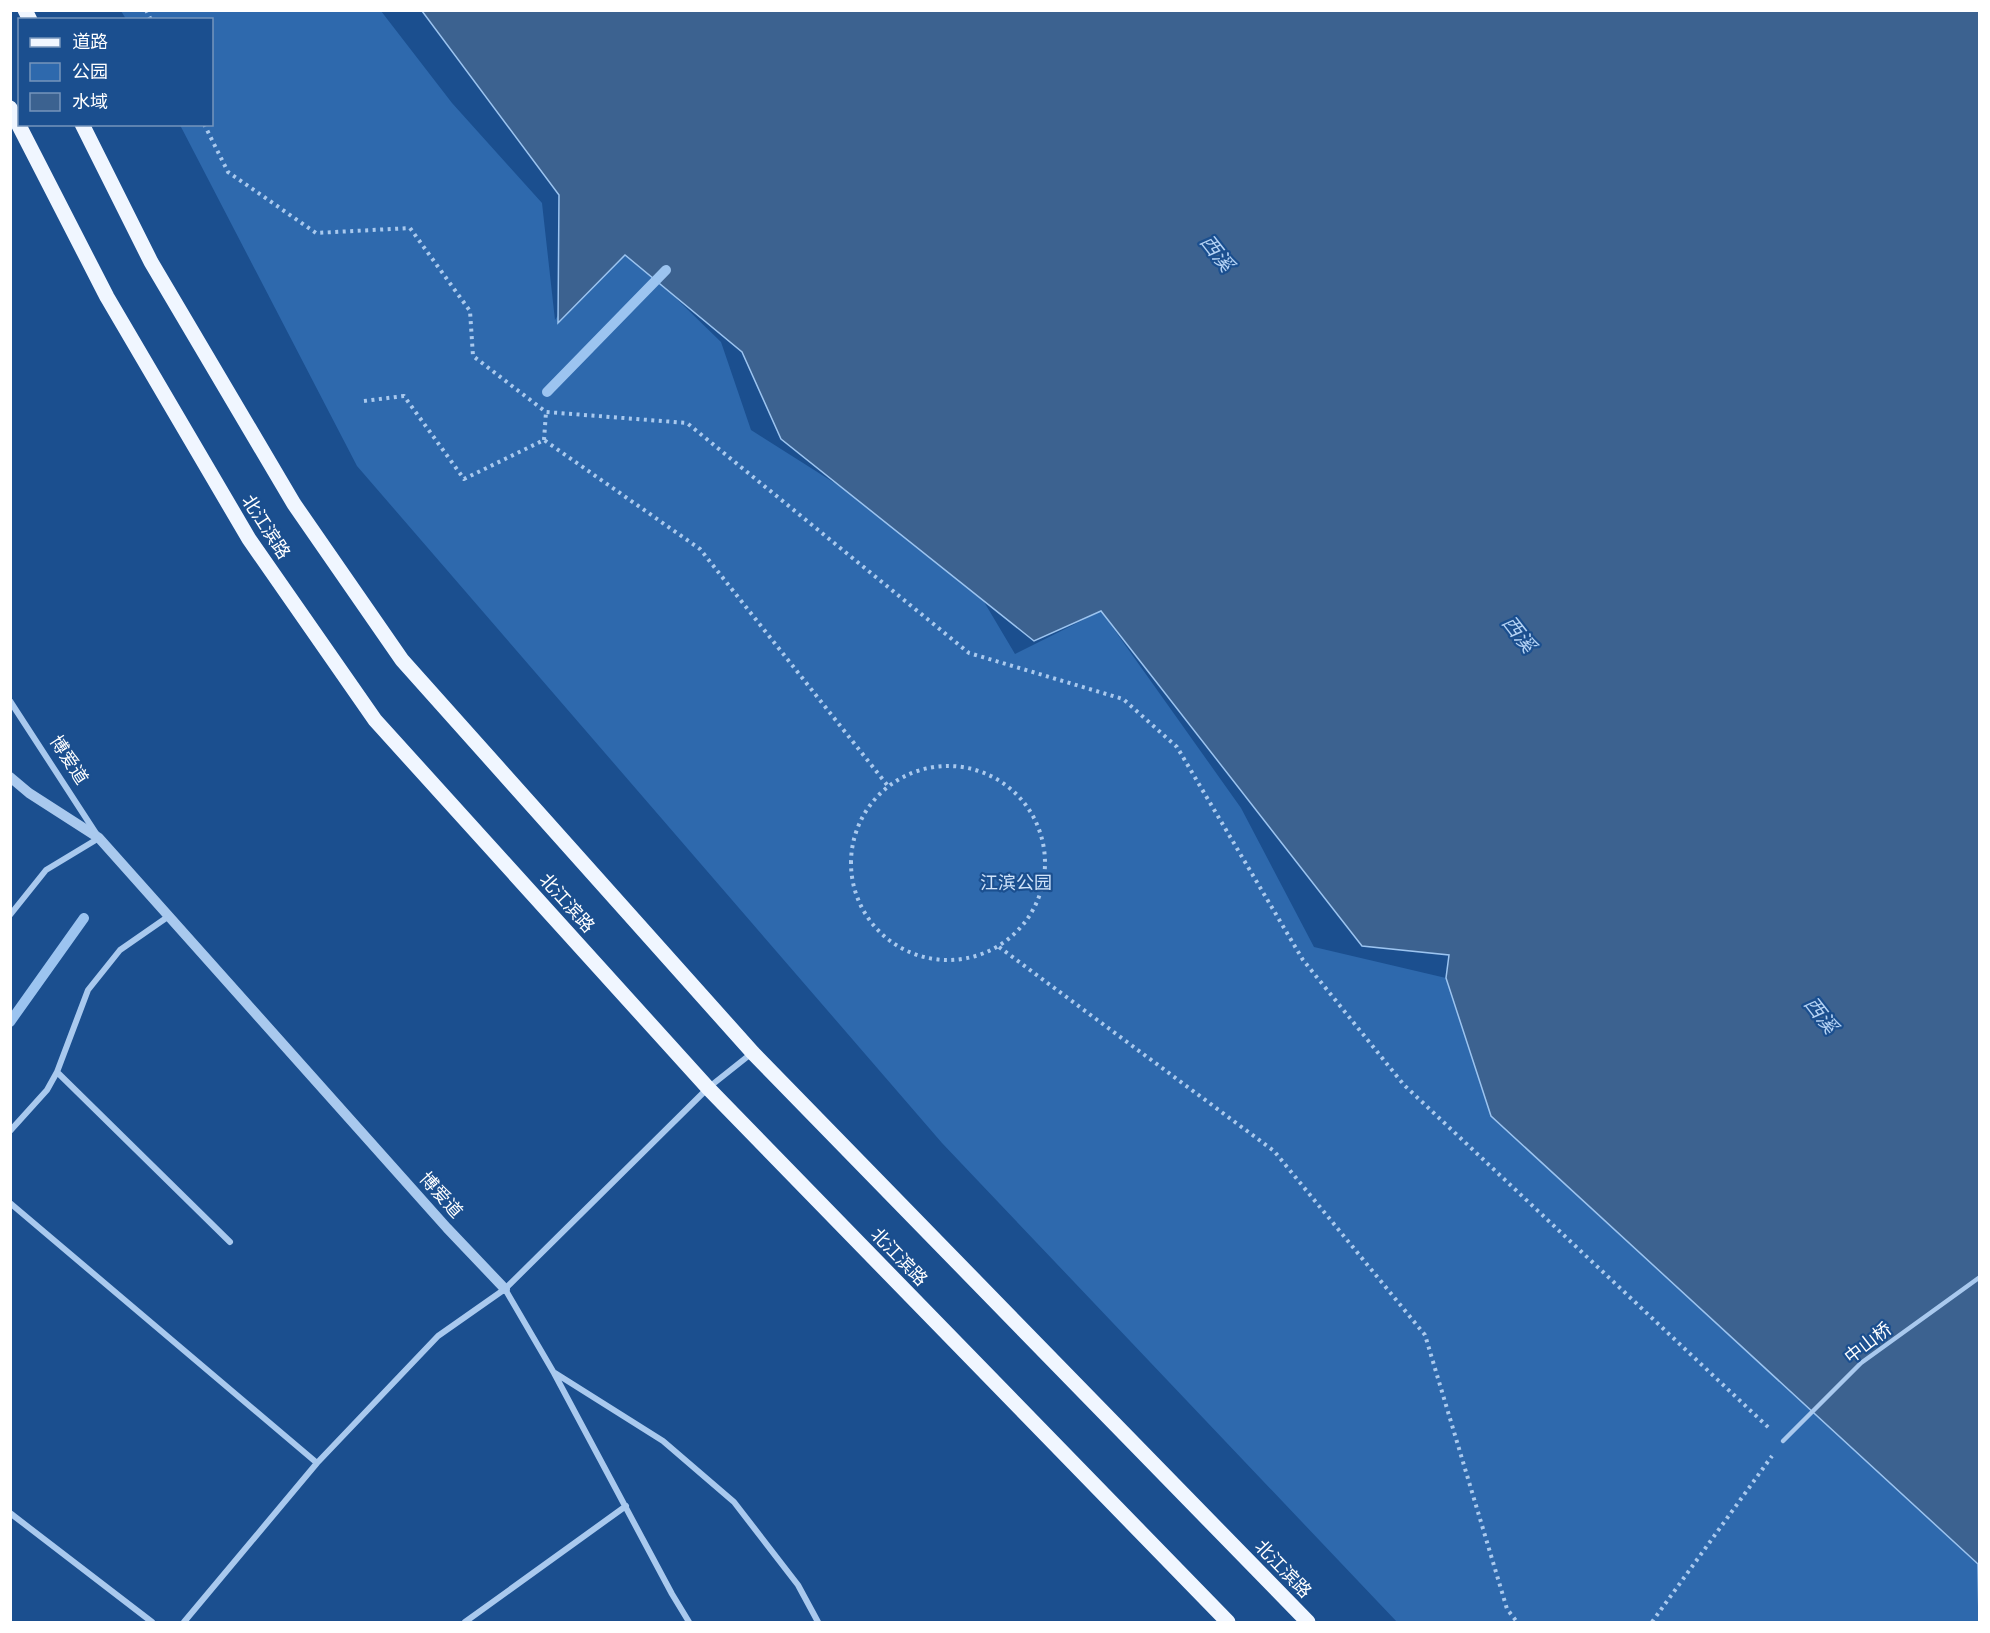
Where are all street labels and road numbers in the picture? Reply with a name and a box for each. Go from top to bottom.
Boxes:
street label: 北江滨路 [238,490,296,563]
street label: 博爱道 [46,731,94,788]
street label: 北江滨路 [535,868,600,936]
street label: 博爱道 [416,1167,468,1222]
street label: 北江滨路 [867,1223,933,1290]
street label: 中山桥 [1839,1317,1895,1368]
street label: 北江滨路 [1251,1535,1317,1602]

